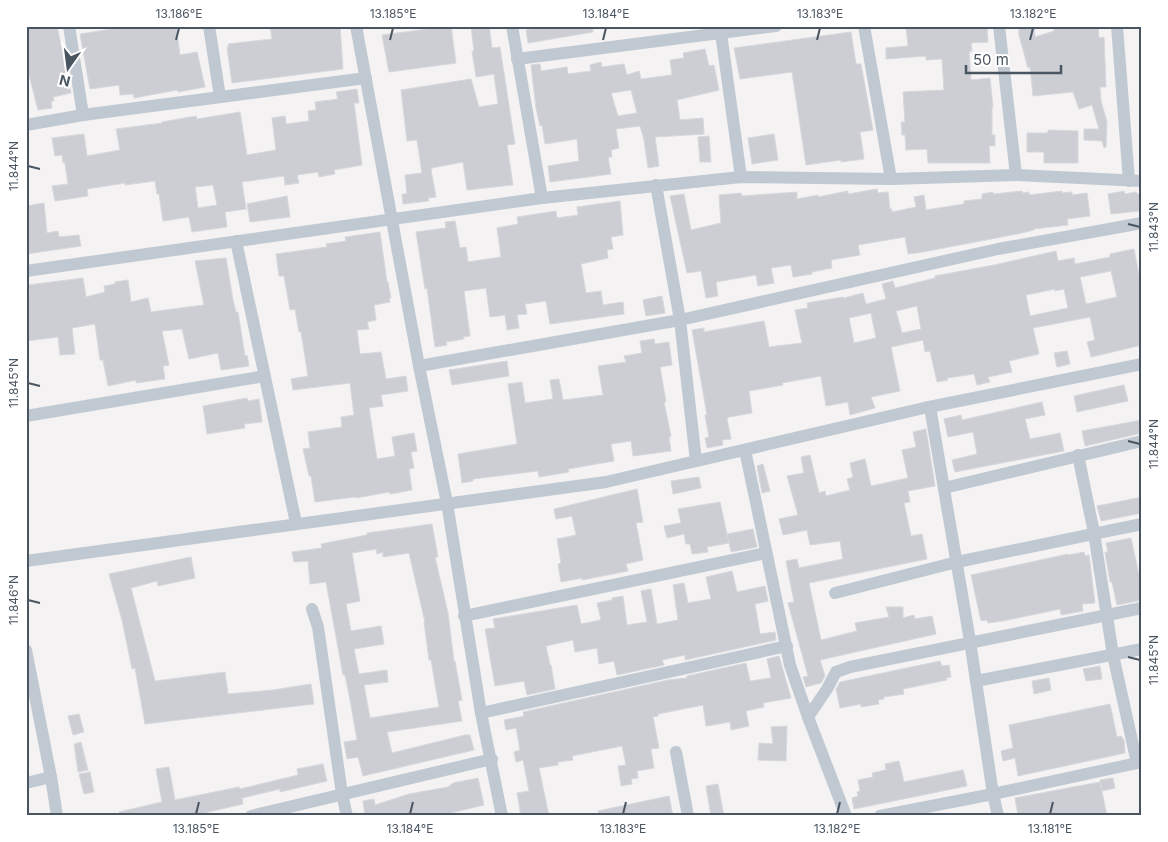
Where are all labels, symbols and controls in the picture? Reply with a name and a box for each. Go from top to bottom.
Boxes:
text: 13.186°E [156,6,202,21]
text: 13.185°E [370,6,416,21]
text: 13.184°E [583,6,629,21]
text: 13.183°E [797,6,843,21]
text: 13.182°E [1010,6,1056,21]
north arrow [42,42,92,92]
scale bar [966,42,1060,74]
text: 50 m [973,50,1009,69]
text: N [58,72,72,91]
text: 11.844°N [6,141,21,191]
text: 11.843°N [1146,202,1161,252]
text: 11.845°N [6,358,21,408]
text: 11.844°N [1146,419,1161,469]
text: 11.846°N [6,575,21,625]
text: 11.845°N [1146,635,1161,685]
text: 13.185°E [173,821,219,836]
text: 13.184°E [387,821,433,836]
text: 13.183°E [600,821,646,836]
text: 13.182°E [814,821,860,836]
text: 13.181°E [1028,821,1072,836]

